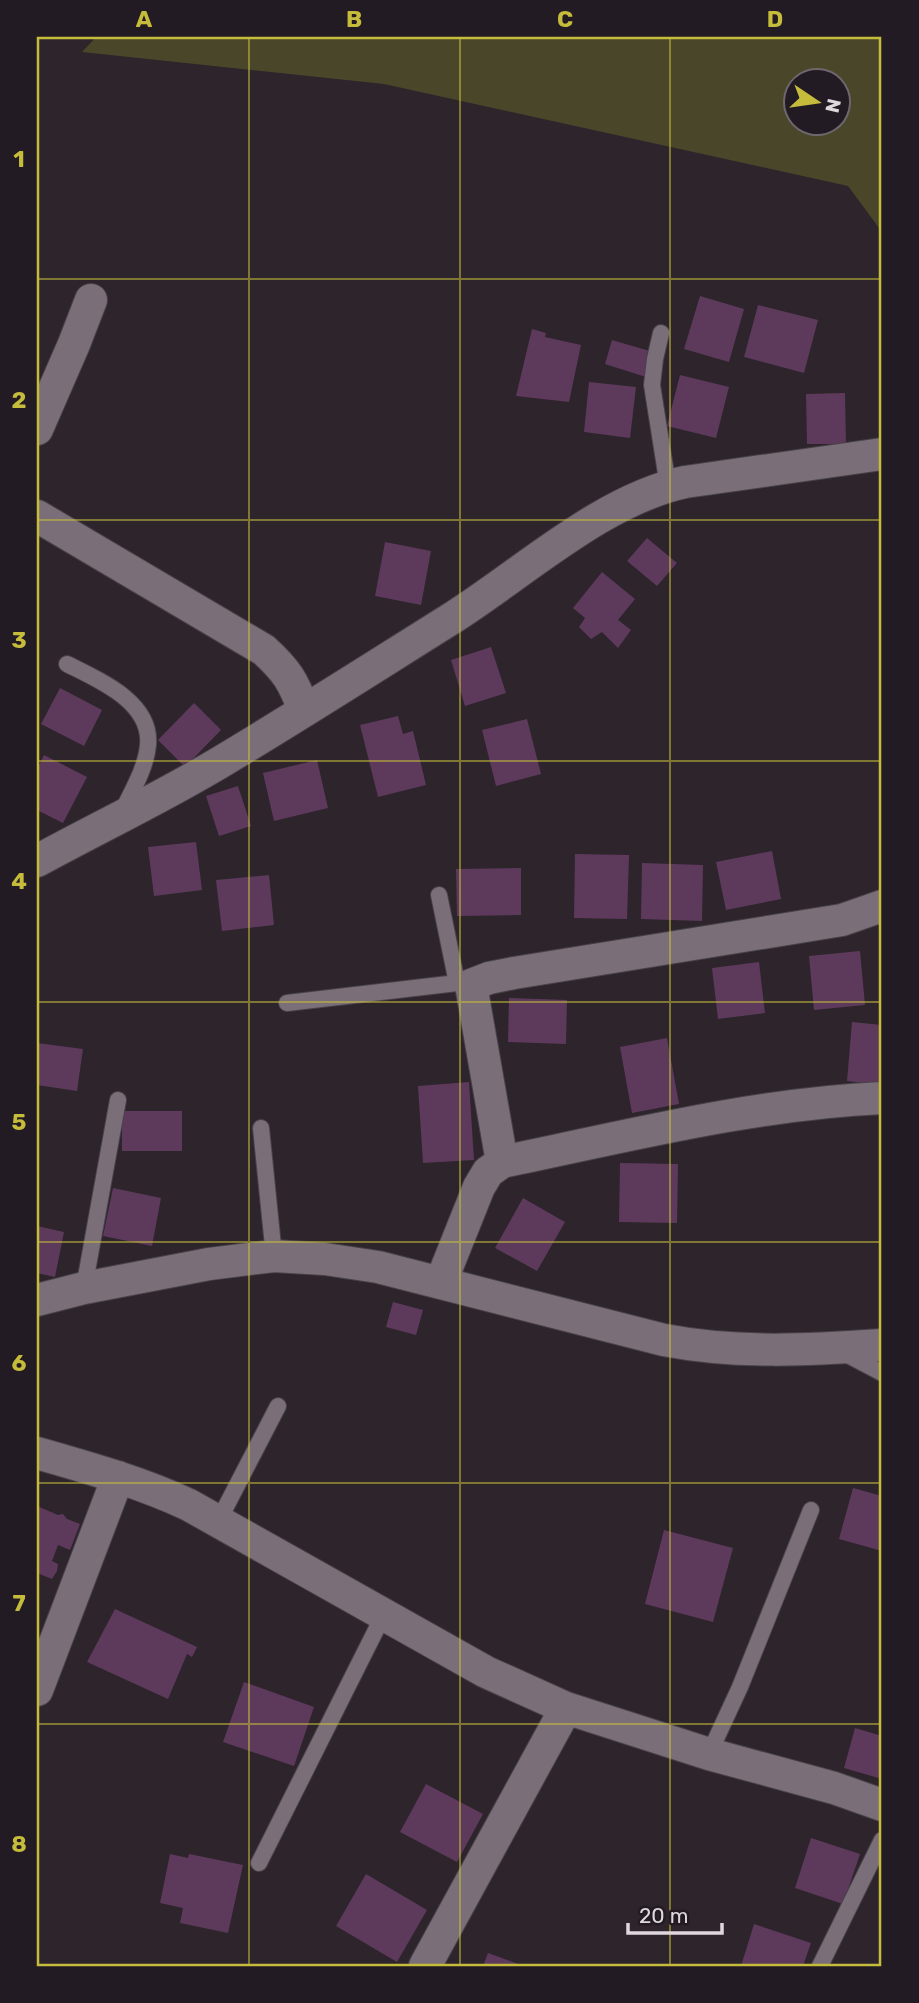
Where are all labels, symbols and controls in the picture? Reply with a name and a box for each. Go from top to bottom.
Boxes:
text: A [136,5,153,33]
text: B [346,5,362,33]
text: C [557,5,573,33]
text: D [767,5,783,33]
north arrow [782,66,852,136]
text: N [820,96,846,115]
text: 1 [13,145,25,173]
text: 2 [12,386,26,414]
text: 3 [11,626,27,654]
text: 4 [11,867,27,895]
text: 5 [12,1108,27,1136]
text: 6 [12,1349,27,1377]
text: 7 [12,1589,26,1617]
text: 8 [11,1830,27,1858]
scale bar [628,1891,723,1935]
text: 20 m [639,1903,688,1928]

